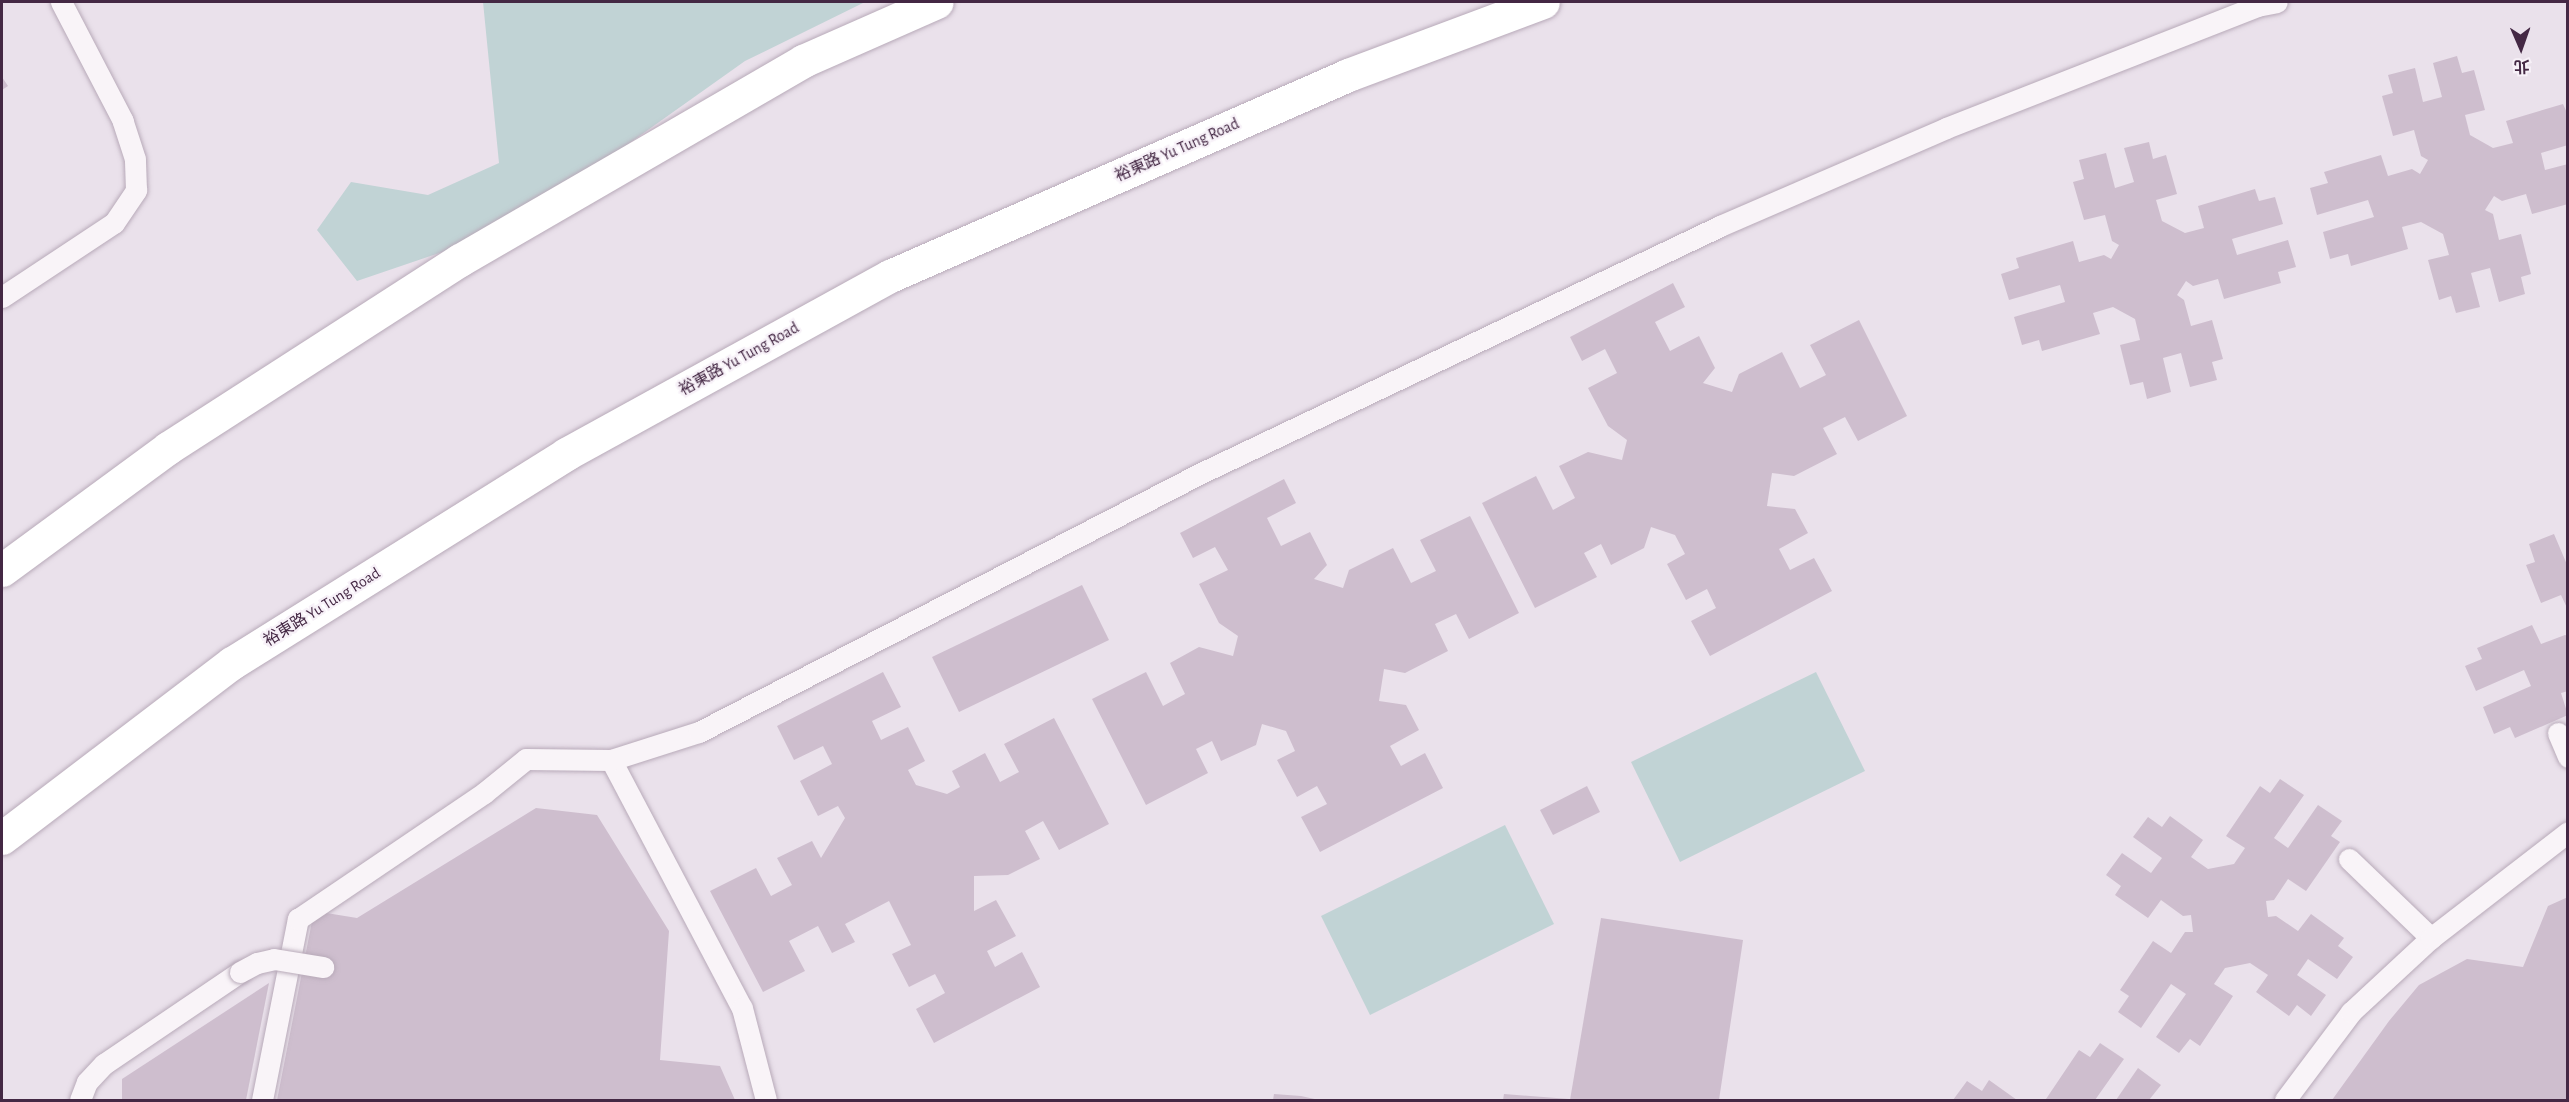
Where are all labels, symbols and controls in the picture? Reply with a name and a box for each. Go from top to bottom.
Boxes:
north arrow [2491,18,2551,78]
text: 北 [2513,58,2530,74]
street label: 裕東路 Yu Tung Road [1112,114,1242,186]
street label: 裕東路 Yu Tung Road [676,318,802,400]
street label: 裕東路 Yu Tung Road [260,563,384,651]

